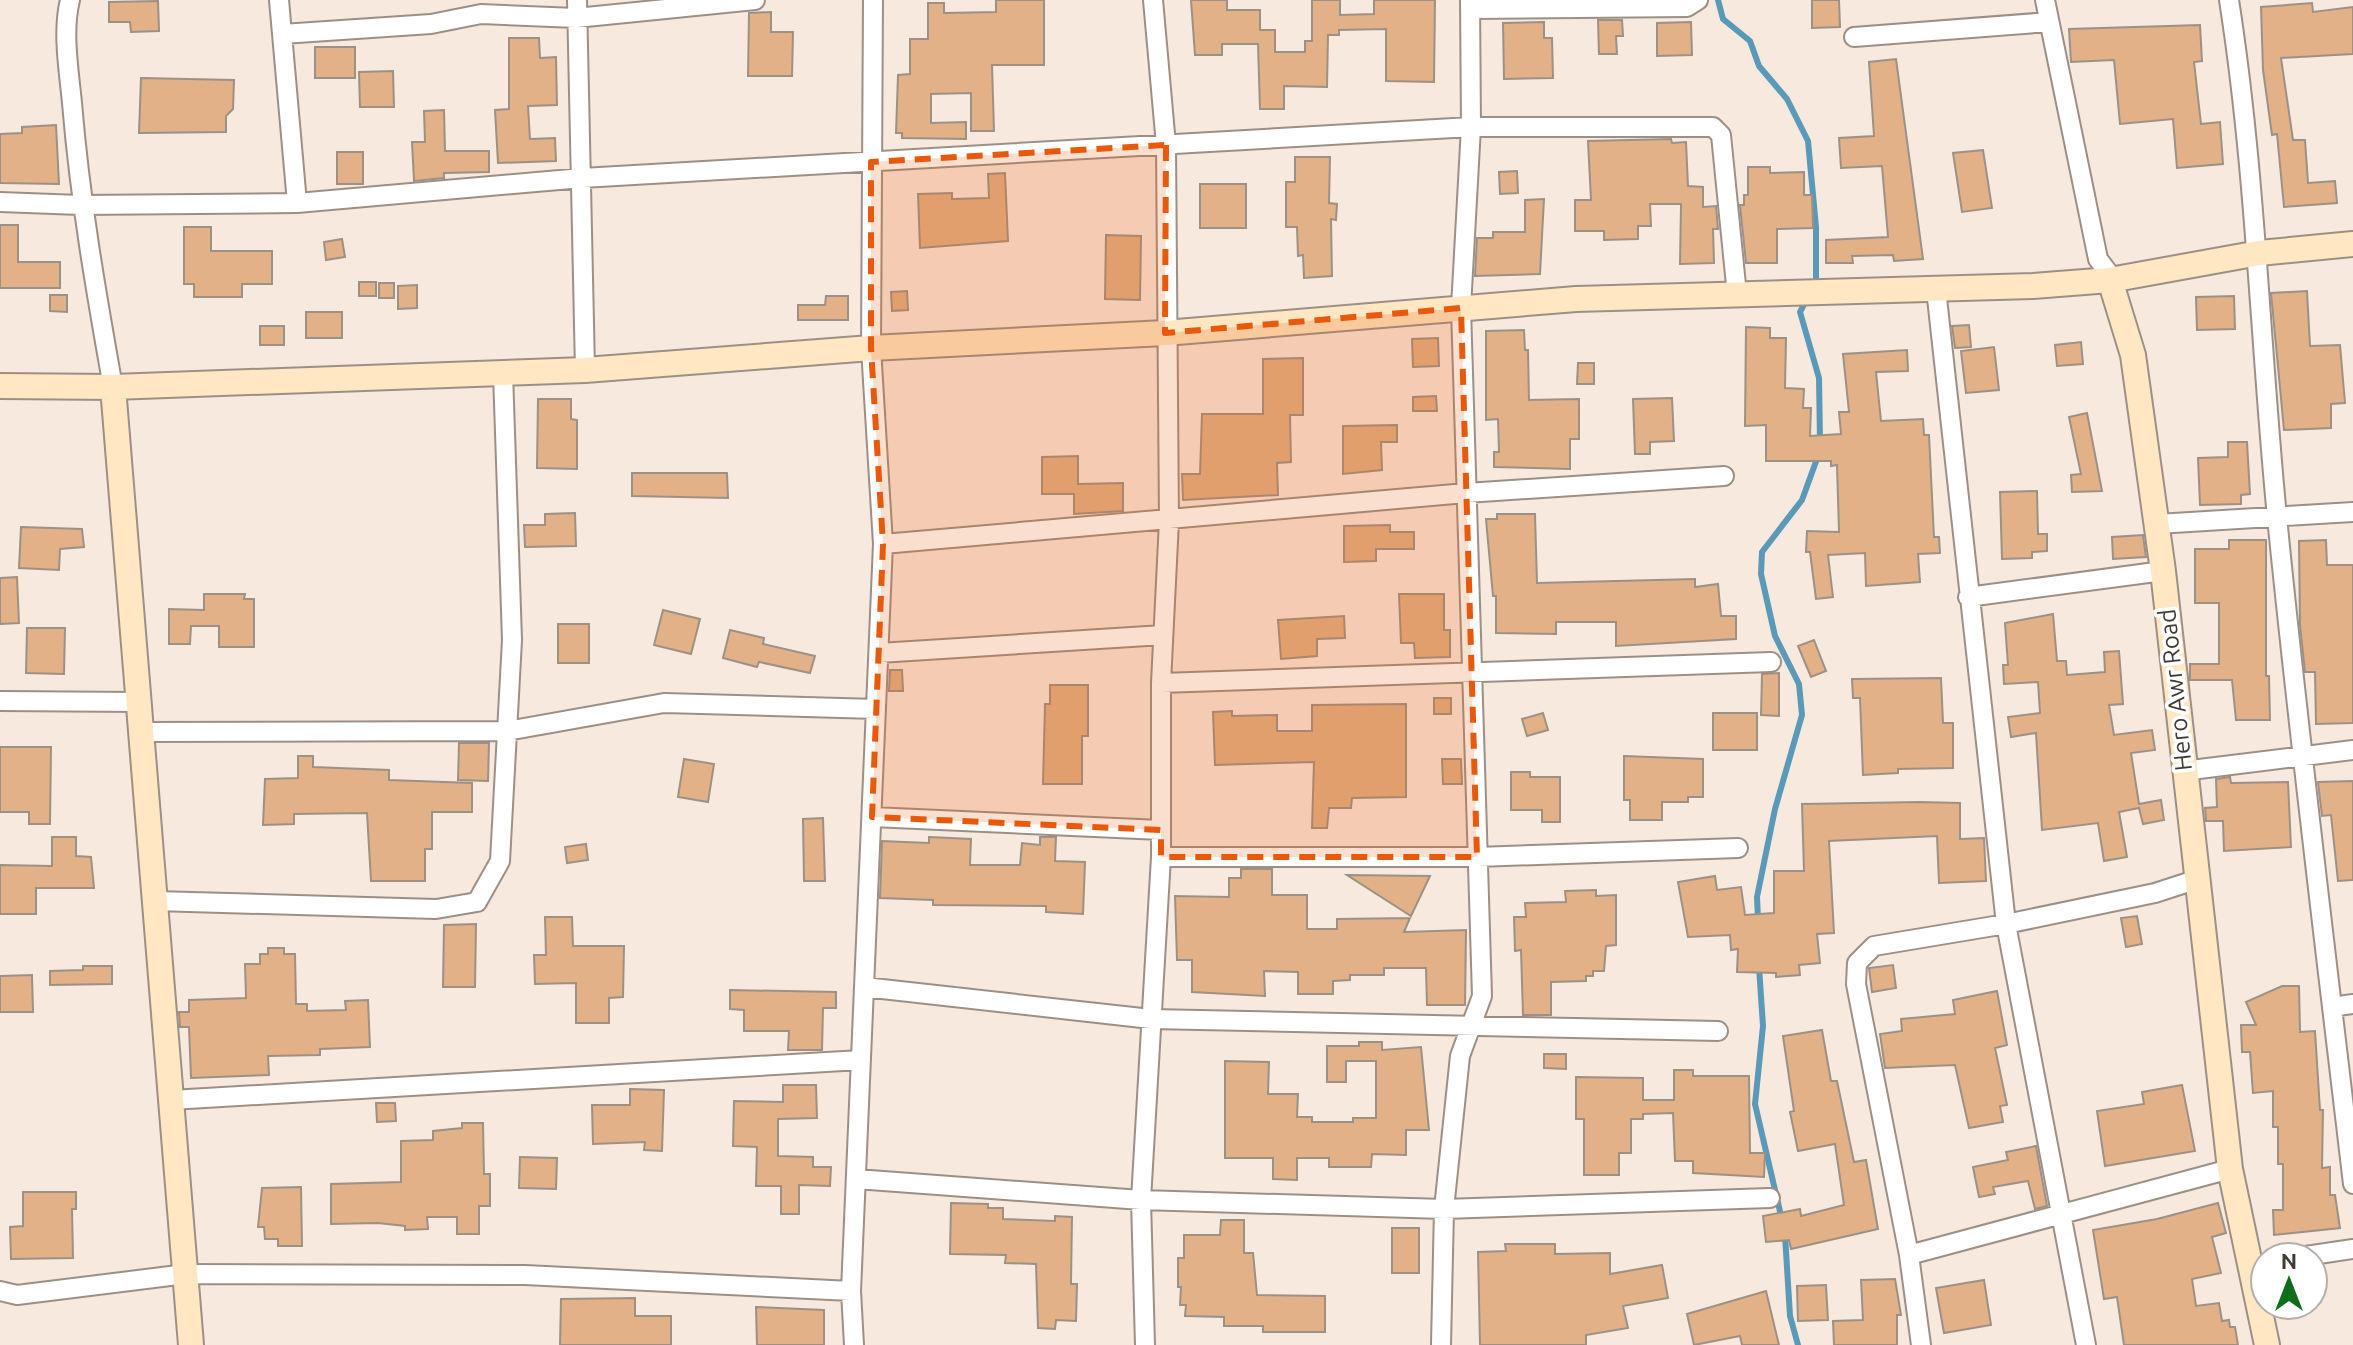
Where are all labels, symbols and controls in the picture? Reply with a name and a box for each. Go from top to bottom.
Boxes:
street label: Hero Awr Road [2153,608,2197,772]
north arrow [2249,1241,2329,1321]
text: N [2281,1248,2297,1273]

